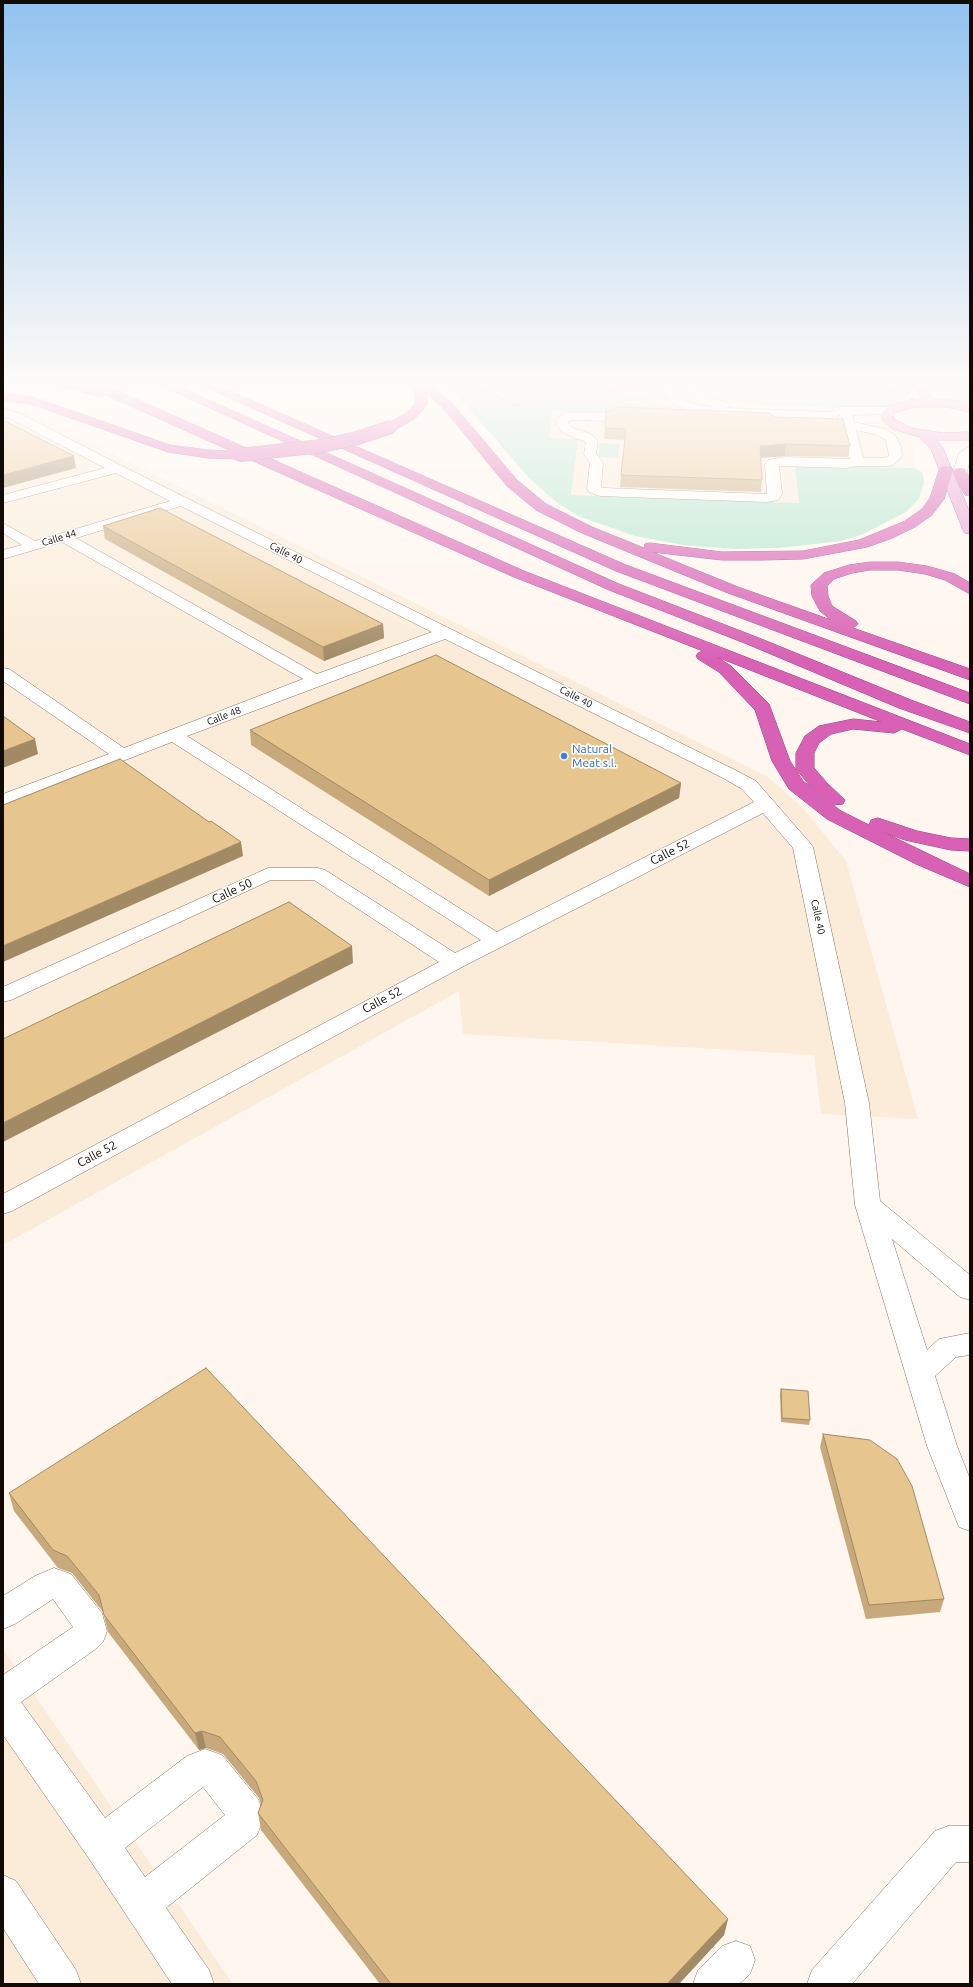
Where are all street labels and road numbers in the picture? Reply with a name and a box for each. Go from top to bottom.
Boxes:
street label: Calle 44 [40,527,78,549]
street label: Calle 40 [267,540,305,566]
street label: Calle 40 [557,684,595,710]
street label: Calle 48 [205,704,243,728]
street label: Calle 52 [648,836,692,868]
street label: Calle 50 [210,875,254,907]
street label: Calle 40 [808,898,828,936]
street label: Calle 52 [360,984,404,1016]
street label: Calle 52 [75,1138,119,1170]

